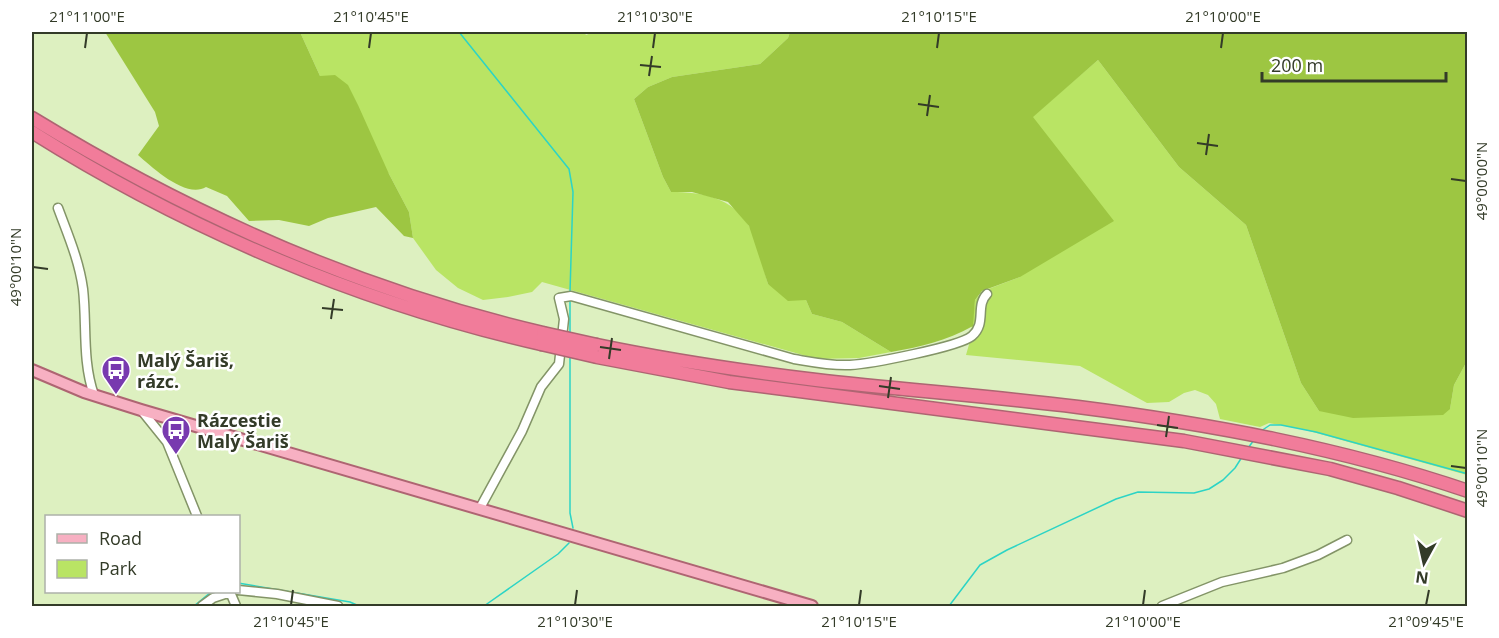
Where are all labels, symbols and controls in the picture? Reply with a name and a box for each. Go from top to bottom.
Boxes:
text: 21°11'00"E [49,6,125,26]
text: 21°10'45"E [333,6,409,26]
text: 21°10'30"E [617,6,693,26]
text: 21°10'15"E [901,6,977,26]
text: 21°10'00"E [1185,6,1261,26]
scale bar [1262,45,1446,83]
text: 200 m [1271,53,1323,77]
text: 49°00'00"N [1471,142,1491,220]
text: 49°00'10"N [5,228,25,306]
place label: Malý Šariš, rázc. [137,348,234,393]
bus stop icon: Malý Šariš, rázc. [100,354,132,396]
place label: Rázcestie Malý Šariš [197,408,289,453]
bus stop icon: Rázcestie Malý Šariš [160,414,192,456]
text: 49°00'10"N [1471,429,1491,507]
legend [45,515,240,593]
text: Road [99,526,142,550]
north arrow [1394,533,1454,593]
text: Park [99,556,137,580]
text: N [1414,566,1430,590]
text: 21°10'45"E [253,611,329,631]
text: 21°10'30"E [537,611,613,631]
text: 21°10'15"E [821,611,897,631]
text: 21°10'00"E [1105,611,1181,631]
text: 21°09'45"E [1388,611,1464,631]

